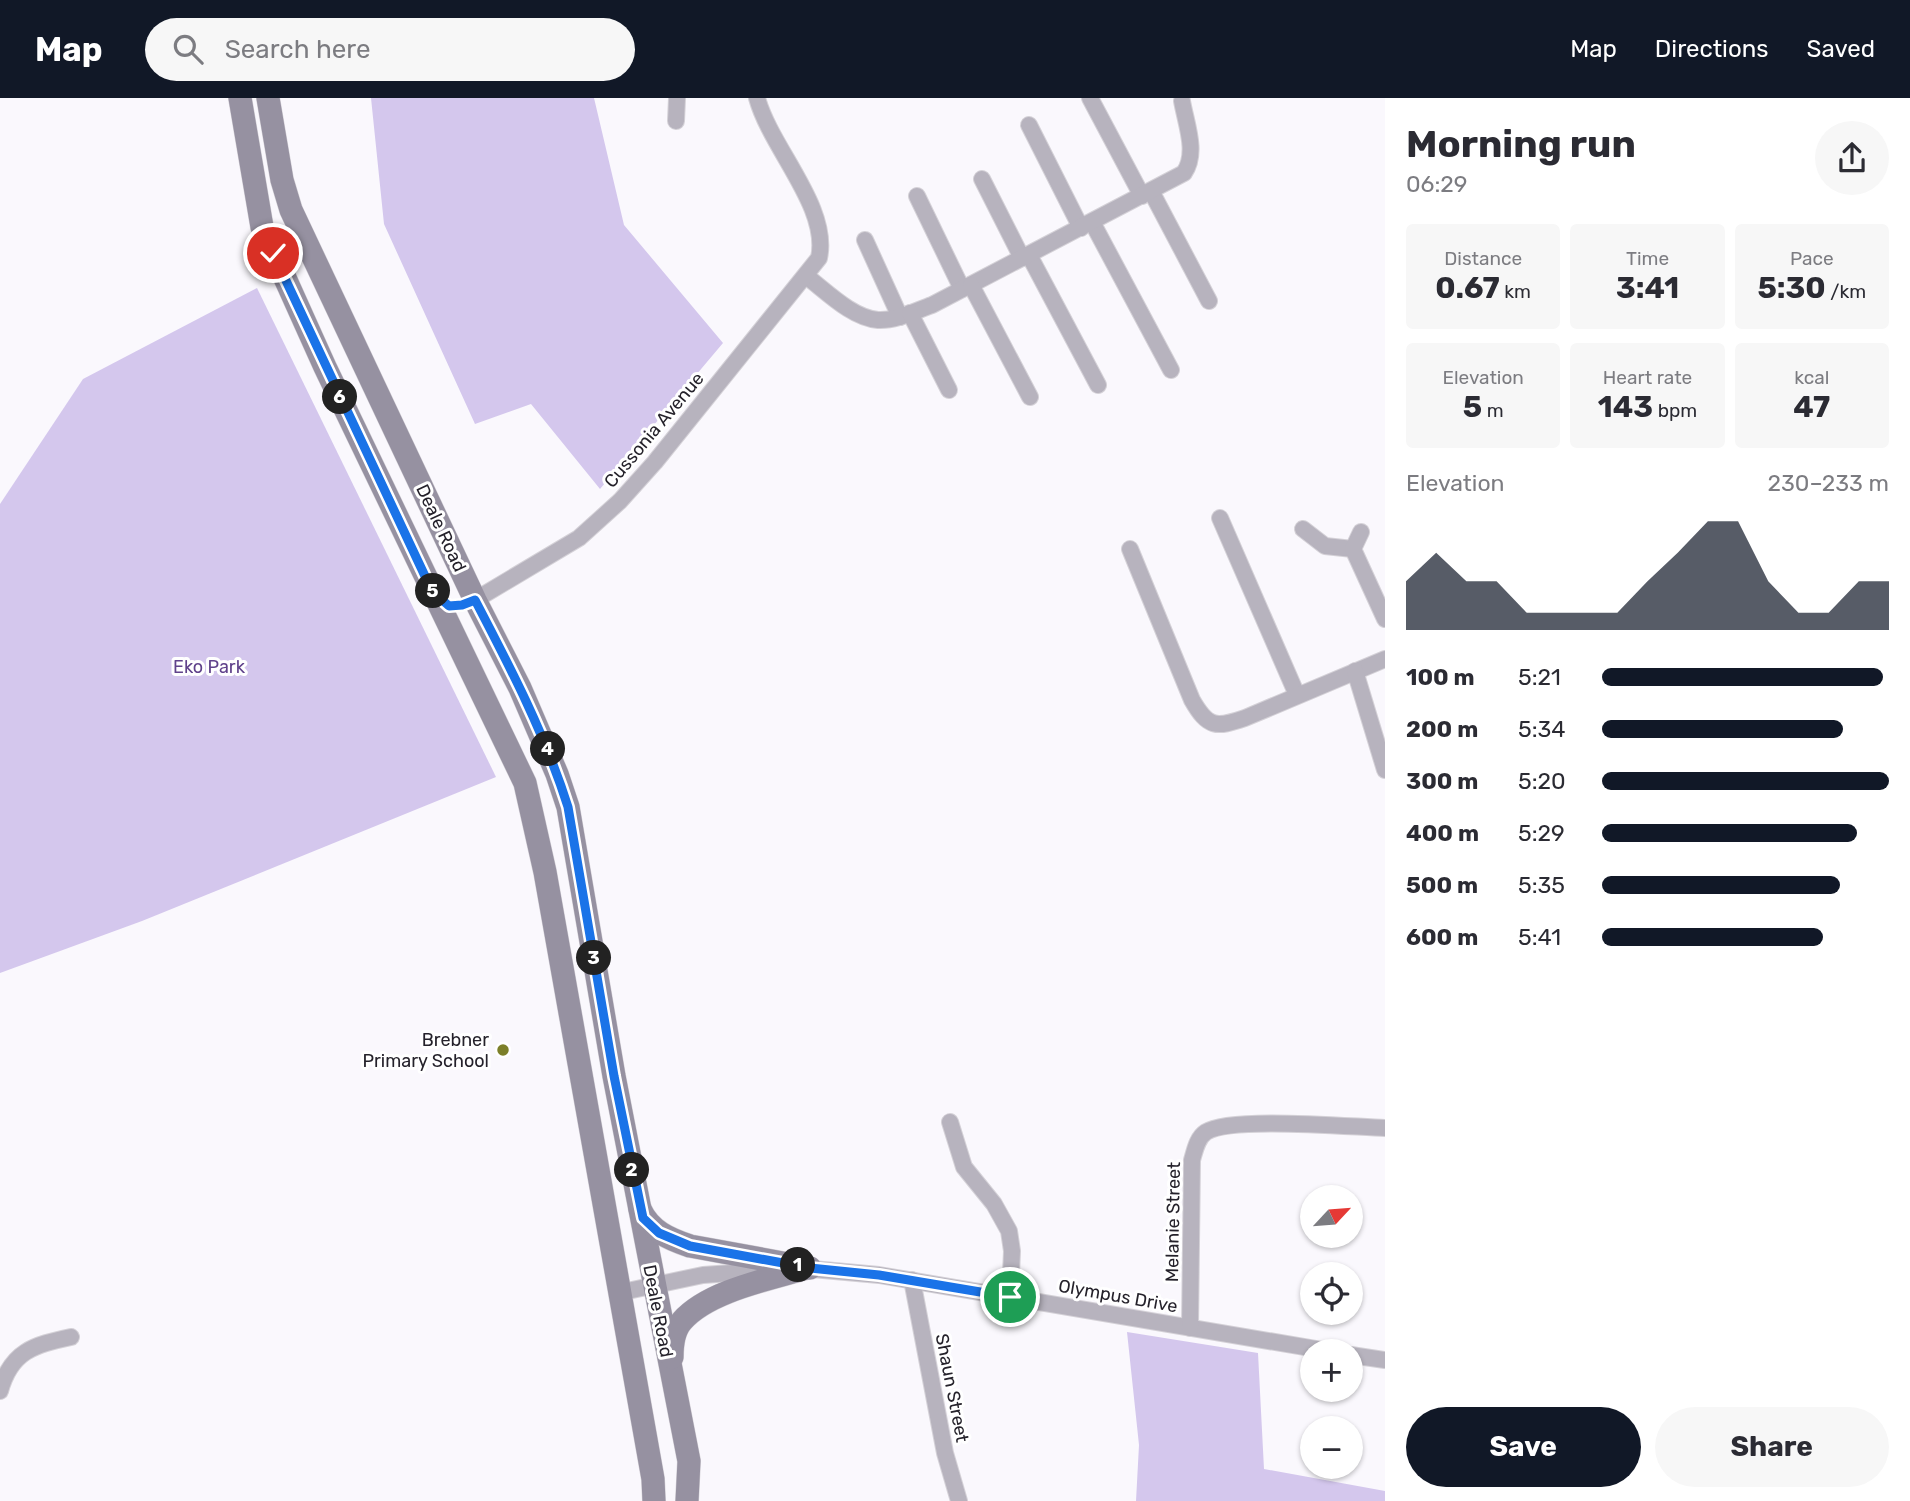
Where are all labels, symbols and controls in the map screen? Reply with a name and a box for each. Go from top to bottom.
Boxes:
search box [145,18,635,81]
text: Map [35,30,103,69]
icon: search [169,30,207,68]
text: Search here [225,34,370,65]
text: Map [1570,35,1617,63]
text: Directions [1655,35,1768,63]
text: Saved [1806,35,1875,63]
text: Morning run [1406,121,1636,167]
button: share [1815,121,1889,195]
text: 06:29 [1406,170,1468,198]
pin [243,223,303,283]
icon: check [254,234,292,272]
text: Distance [1444,247,1522,270]
text: Time [1626,247,1669,270]
text: Pace [1790,247,1834,270]
text: 0.67 [1435,270,1500,306]
text: 3:41 [1616,270,1679,306]
text: 5:30 [1757,270,1826,306]
text: km [1500,280,1531,303]
text: /km [1826,280,1866,303]
text: Elevation [1442,366,1524,389]
text: Heart rate [1603,366,1692,389]
text: kcal [1794,366,1829,389]
street label: Cussonia Avenue [599,368,709,492]
pin: 6 [322,380,358,414]
text: 6 [333,385,346,408]
text: 5 [1463,389,1482,425]
text: 143 [1598,389,1653,425]
text: 47 [1793,389,1830,425]
text: m [1482,399,1504,422]
text: bpm [1653,399,1697,422]
text: Elevation [1406,469,1505,497]
text: 230–233 m [1768,469,1889,497]
street label: Deale Road [411,481,471,575]
pin: 5 [416,574,450,608]
text: 5 [426,579,439,602]
park label: Eko Park [173,656,246,678]
text: 100 m [1406,663,1475,691]
text: 5:21 [1518,663,1561,691]
text: 200 m [1406,715,1478,743]
text: 5:34 [1518,715,1566,743]
pin: 4 [530,732,566,766]
text: 4 [541,737,554,760]
text: 300 m [1406,767,1478,795]
text: 5:20 [1518,767,1566,795]
text: 400 m [1406,819,1479,847]
text: 5:29 [1518,819,1565,847]
text: 500 m [1406,871,1478,899]
text: 5:35 [1518,871,1565,899]
text: 600 m [1406,923,1478,951]
text: 5:41 [1518,923,1561,951]
pin: 3 [576,940,612,976]
text: 3 [587,946,600,969]
place label: Brebner Primary School [362,1029,489,1072]
marker: Brebner Primary School [495,1042,511,1058]
pin: 2 [614,1152,650,1188]
text: 2 [625,1158,638,1181]
street label: Melanie Street [1161,1162,1185,1282]
north arrow [1300,1185,1363,1248]
map controls [1300,1185,1363,1479]
pin: 1 [780,1248,816,1282]
text: 1 [793,1253,802,1276]
button: locate [1300,1262,1363,1325]
street label: Deale Road [638,1263,678,1359]
pin [980,1267,1040,1327]
street label: Olympus Drive [1057,1275,1179,1317]
icon: arrive [991,1278,1029,1316]
street label: Shaun Street [931,1332,973,1444]
button: + [1300,1339,1363,1402]
button: Save [1406,1407,1641,1487]
button: Share [1655,1407,1889,1487]
button: − [1300,1416,1363,1479]

